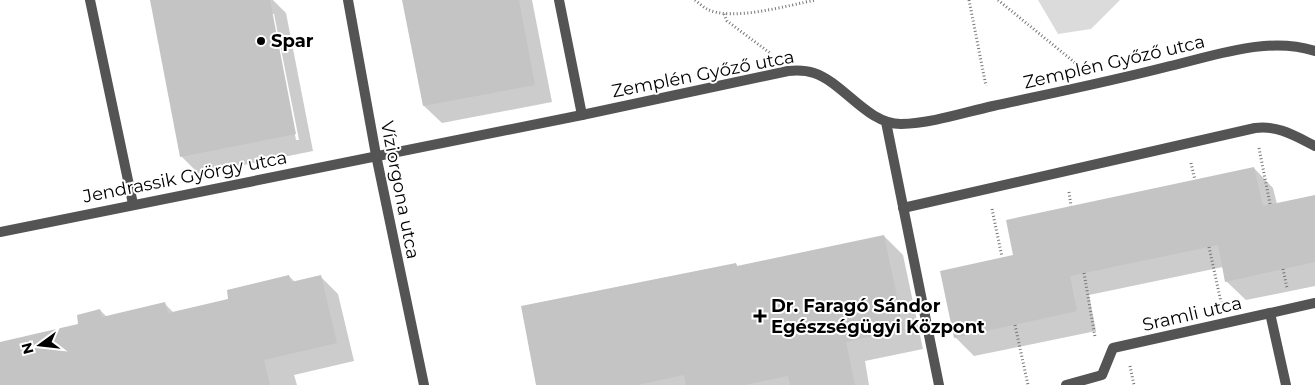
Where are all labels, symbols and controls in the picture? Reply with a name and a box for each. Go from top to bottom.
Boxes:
place label: Spar [271,30,314,52]
street label: Zemplén Győző utca [1021,30,1207,94]
marker: Spar [255,35,267,47]
street label: Zemplén Győző utca [610,45,796,103]
street label: Víziorgona utca [376,119,424,261]
street label: Jendrassik György utca [80,146,289,208]
street label: Sramli utca [1140,292,1244,336]
place label: Dr. Faragó Sándor Egészségügyi Központ [771,295,985,338]
marker: Dr. Faragó Sándor Egészségügyi Központ [753,309,767,323]
north arrow [15,320,65,370]
text: N [17,341,38,356]

